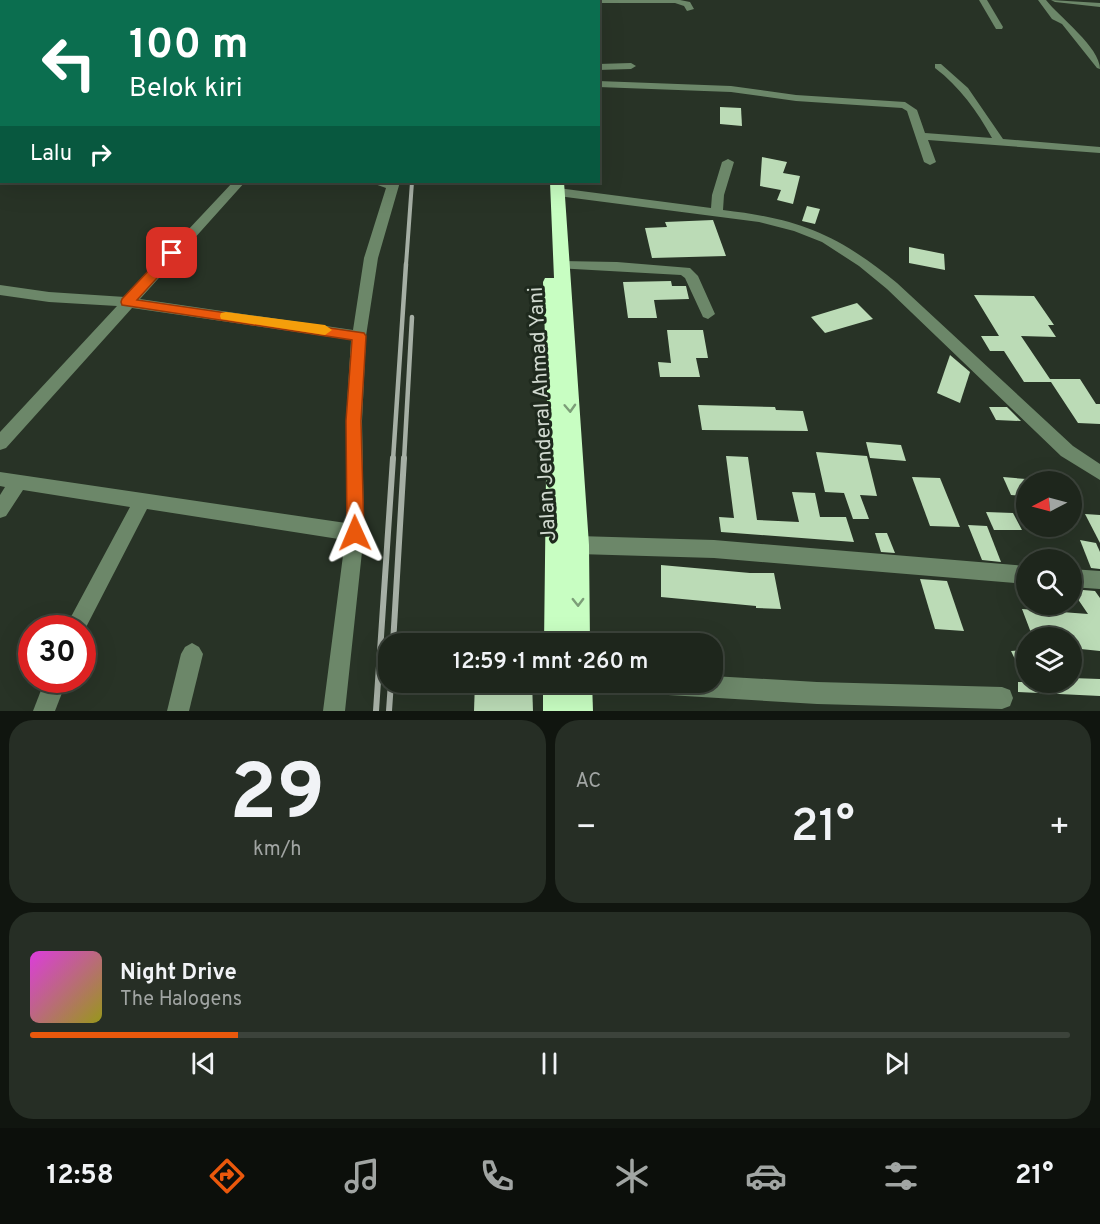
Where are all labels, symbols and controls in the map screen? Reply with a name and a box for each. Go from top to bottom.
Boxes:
text: 100 m [129,20,248,73]
icon: left [30,24,108,102]
text: Belok kiri [129,72,243,106]
icon: right [84,138,117,171]
text: Lalu [30,141,72,168]
pin [146,227,197,278]
icon: arrive [155,236,188,269]
street label: Jalan Jenderal Ahmad Yani [523,286,563,542]
one-way arrow [564,403,577,412]
north arrow [1016,471,1082,537]
map controls [1016,471,1082,693]
position arrow [323,501,387,565]
button: search [1016,549,1082,615]
one-way arrow [572,598,584,607]
speed limit sign: 30 [18,615,96,693]
button: layers [1016,627,1082,693]
text: 12:59 · 1 mnt · 260 m [453,649,648,676]
text: 29 [229,748,325,847]
text: AC [576,769,601,795]
text: 21° [791,800,855,857]
text: − [576,808,597,850]
text: + [1049,808,1070,850]
text: km/h [253,837,302,863]
text: Night Drive [120,960,237,987]
text: The Halogens [120,987,242,1013]
icon: previous [187,1047,220,1080]
icon: pause [533,1047,566,1080]
icon: next [880,1047,913,1080]
icon: directions [206,1155,248,1197]
icon: music [341,1155,383,1197]
icon: phone [476,1155,518,1197]
icon: climate [611,1155,653,1197]
icon: car [745,1155,787,1197]
icon: filters [880,1155,922,1197]
text: 12:58 [46,1159,114,1193]
text: 21° [1015,1159,1054,1193]

